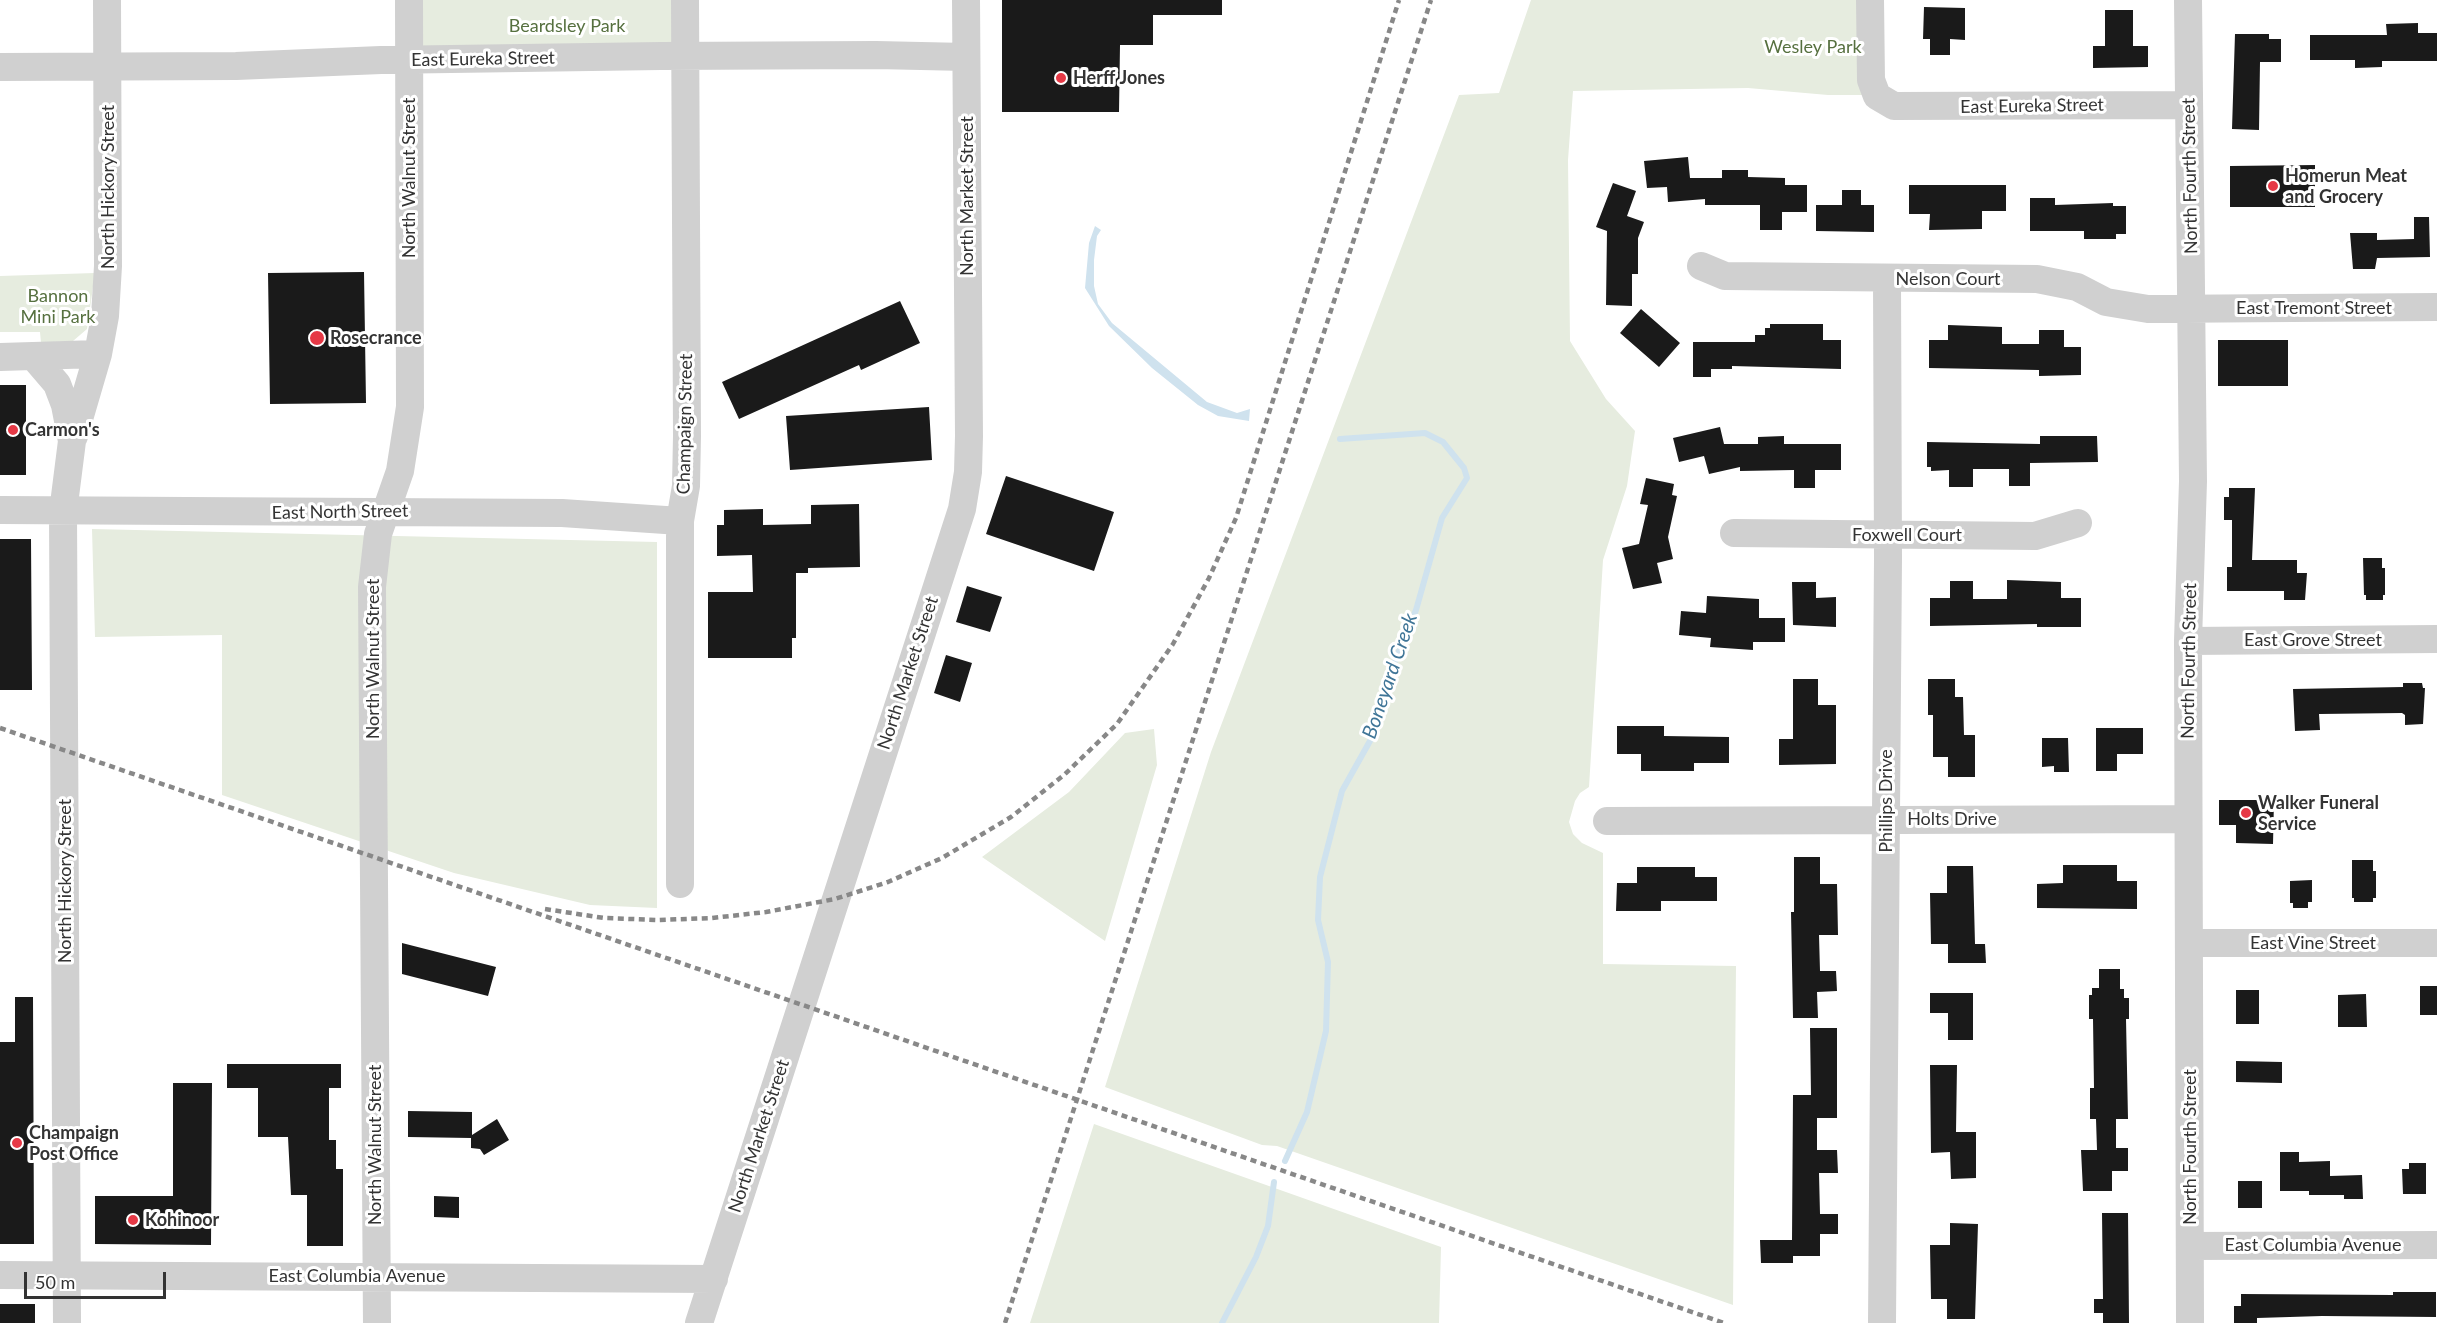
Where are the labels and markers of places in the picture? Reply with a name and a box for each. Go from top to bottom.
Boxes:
place label: Herff Jones [1073,67,1165,89]
marker: Herff Jones [1054,71,1068,85]
place label: Homerun Meat and Grocery [2285,165,2407,207]
marker: Homerun Meat and Grocery [2266,179,2280,193]
place label: Rosecrance [330,327,422,349]
marker: Rosecrance [308,329,326,347]
place label: Carmon's [25,419,100,441]
marker: Carmon's [6,423,20,437]
place label: Walker Funeral Service [2258,792,2379,834]
marker: Walker Funeral Service [2239,806,2253,820]
place label: Champaign Post Office [29,1122,119,1164]
marker: Champaign Post Office [10,1136,24,1150]
place label: Kohinoor [145,1209,219,1231]
marker: Kohinoor [126,1213,140,1227]

